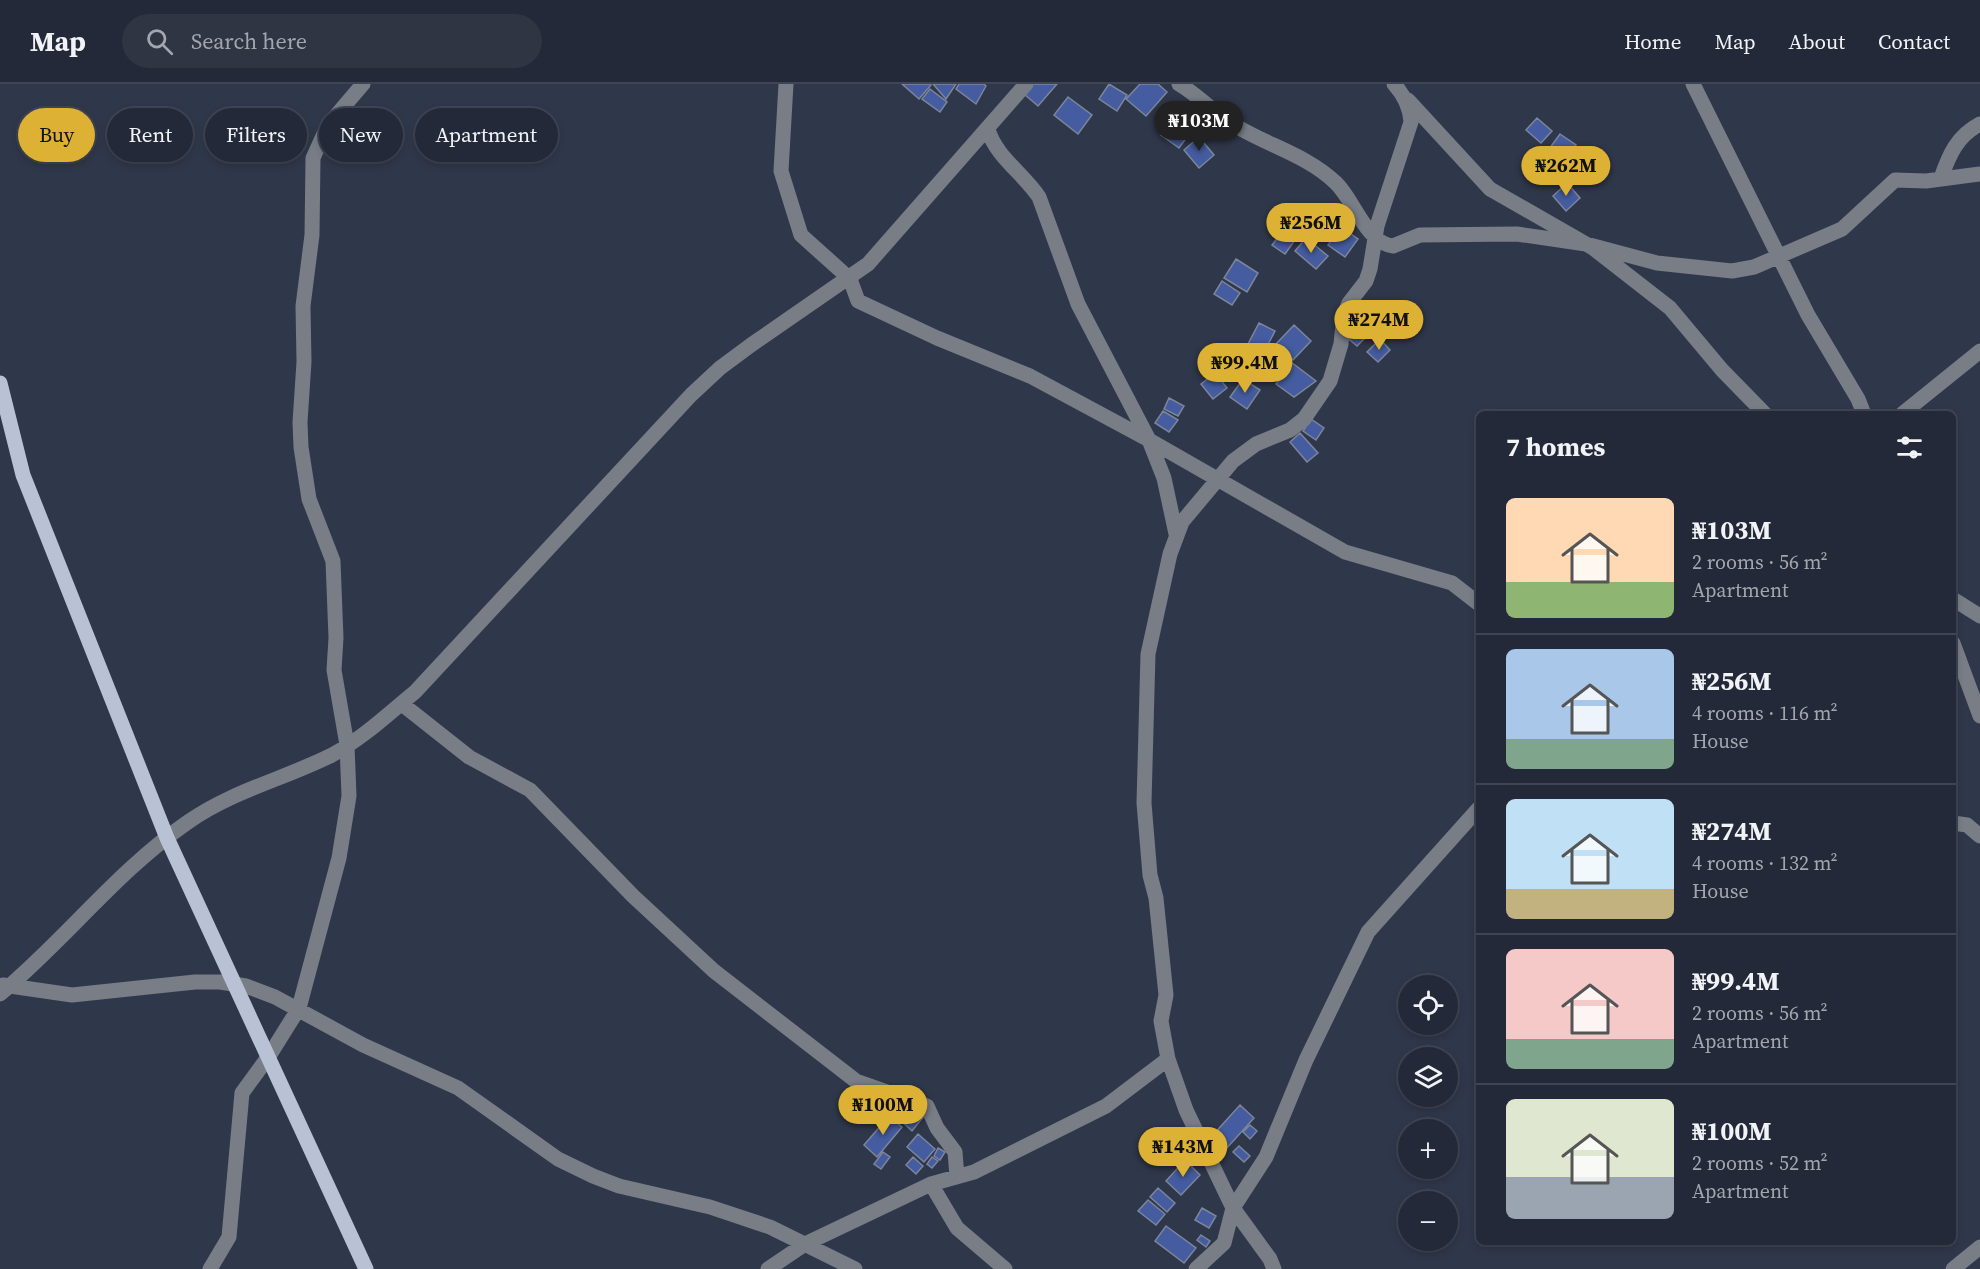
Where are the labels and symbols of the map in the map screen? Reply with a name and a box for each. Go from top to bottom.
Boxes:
pin: ₦103M [1157,101,1241,152]
pin: ₦262M [1524,146,1608,197]
pin: ₦256M [1269,203,1353,254]
pin: ₦274M [1337,300,1421,351]
pin: ₦99.4M [1196,343,1294,394]
pin: ₦100M [841,1085,925,1136]
pin: ₦143M [1141,1127,1225,1178]

